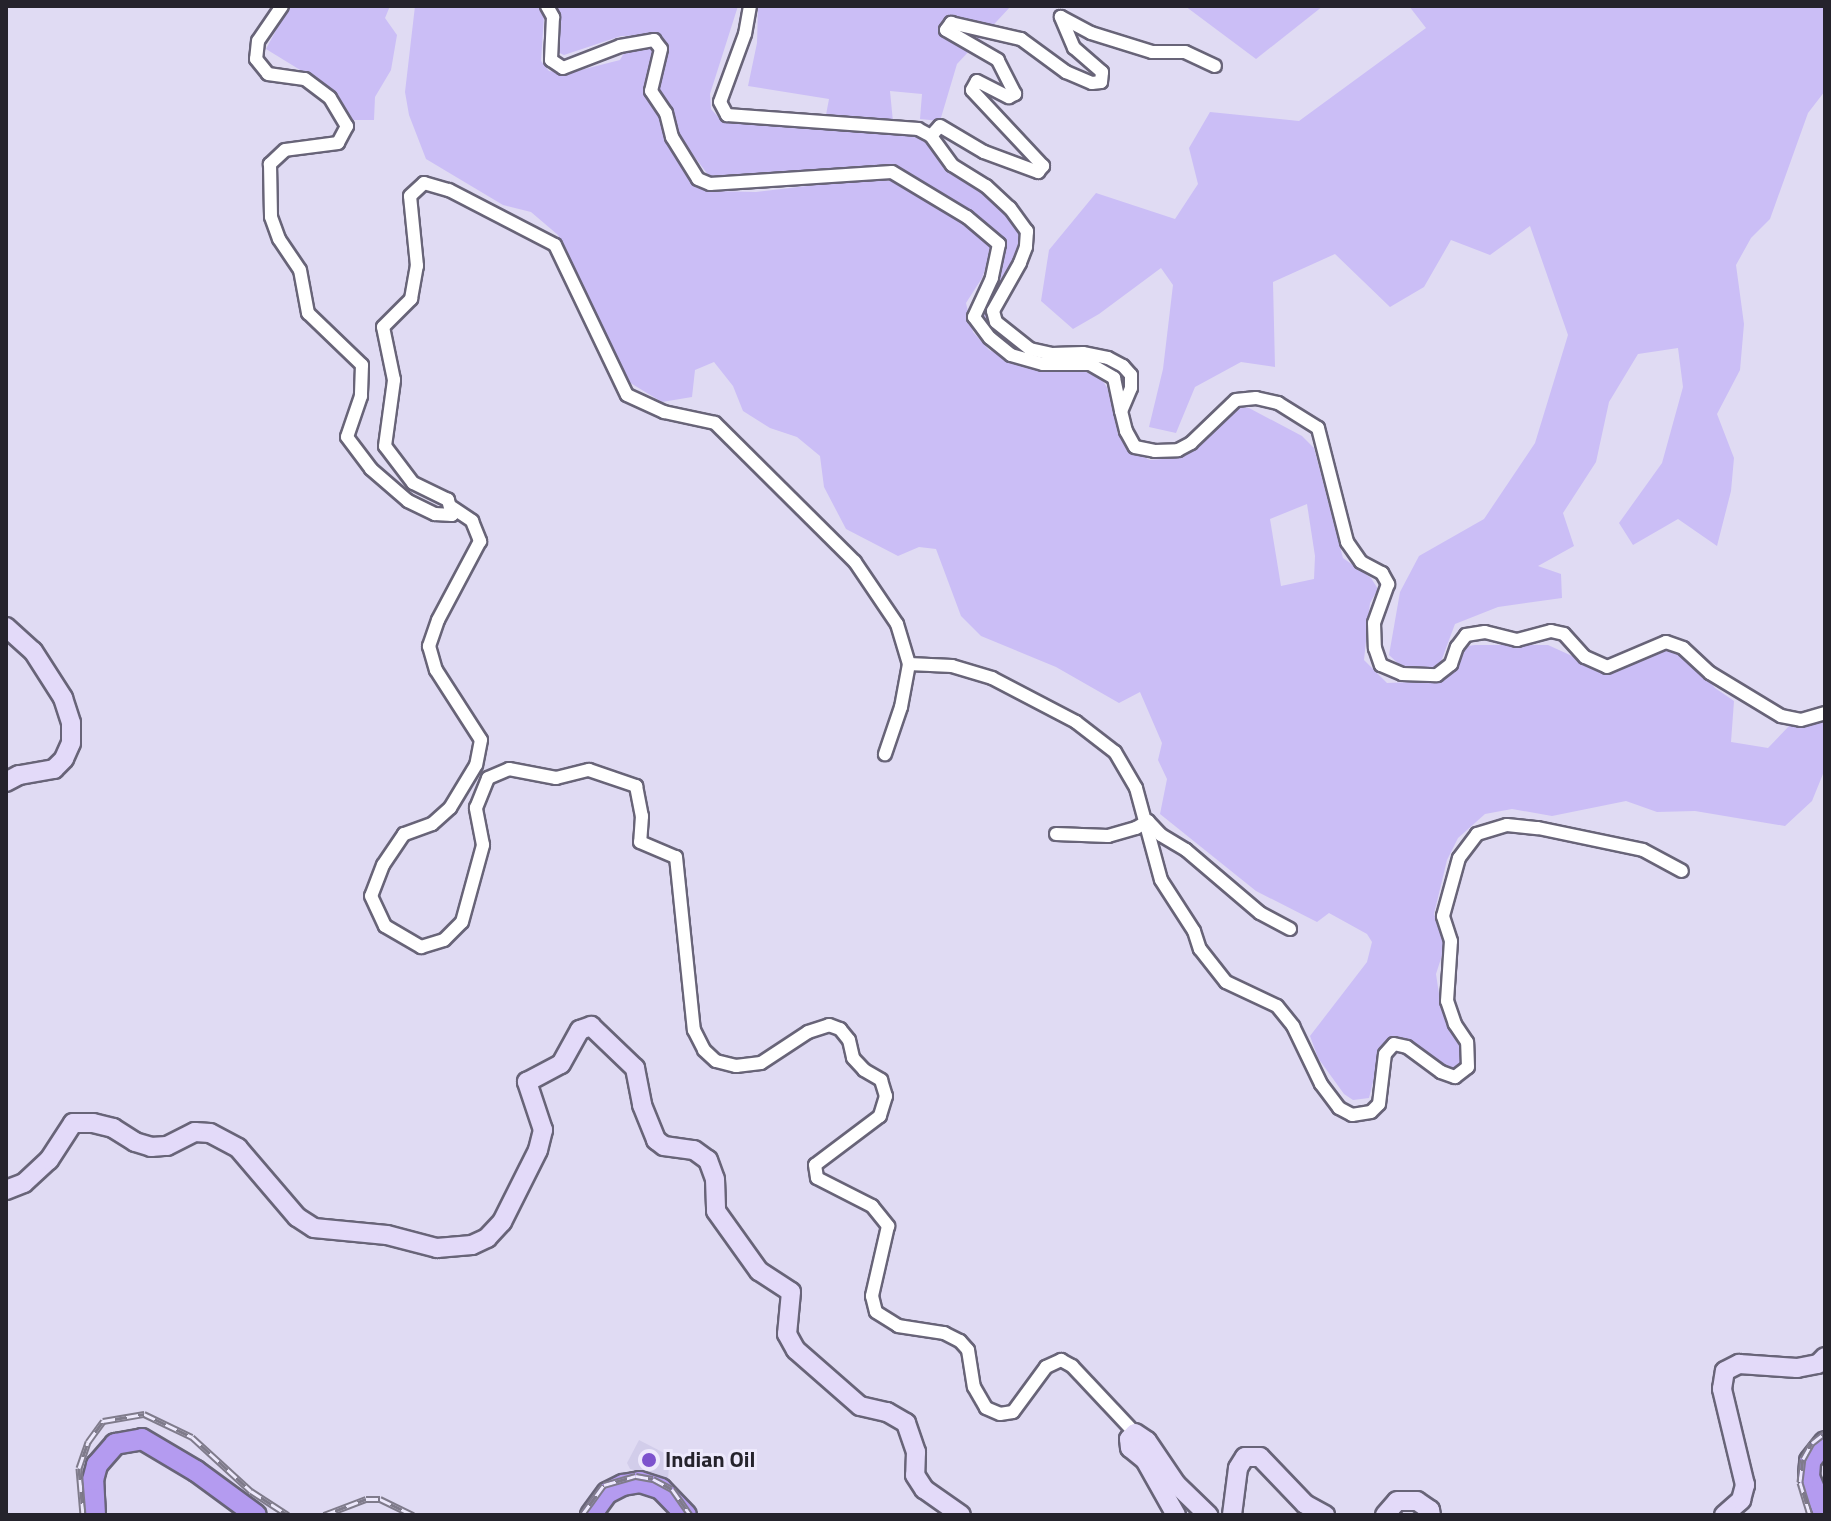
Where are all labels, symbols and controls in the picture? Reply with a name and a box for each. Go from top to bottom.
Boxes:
place label: Indian Oil [665,1447,755,1473]
marker: Indian Oil [640,1451,658,1469]

